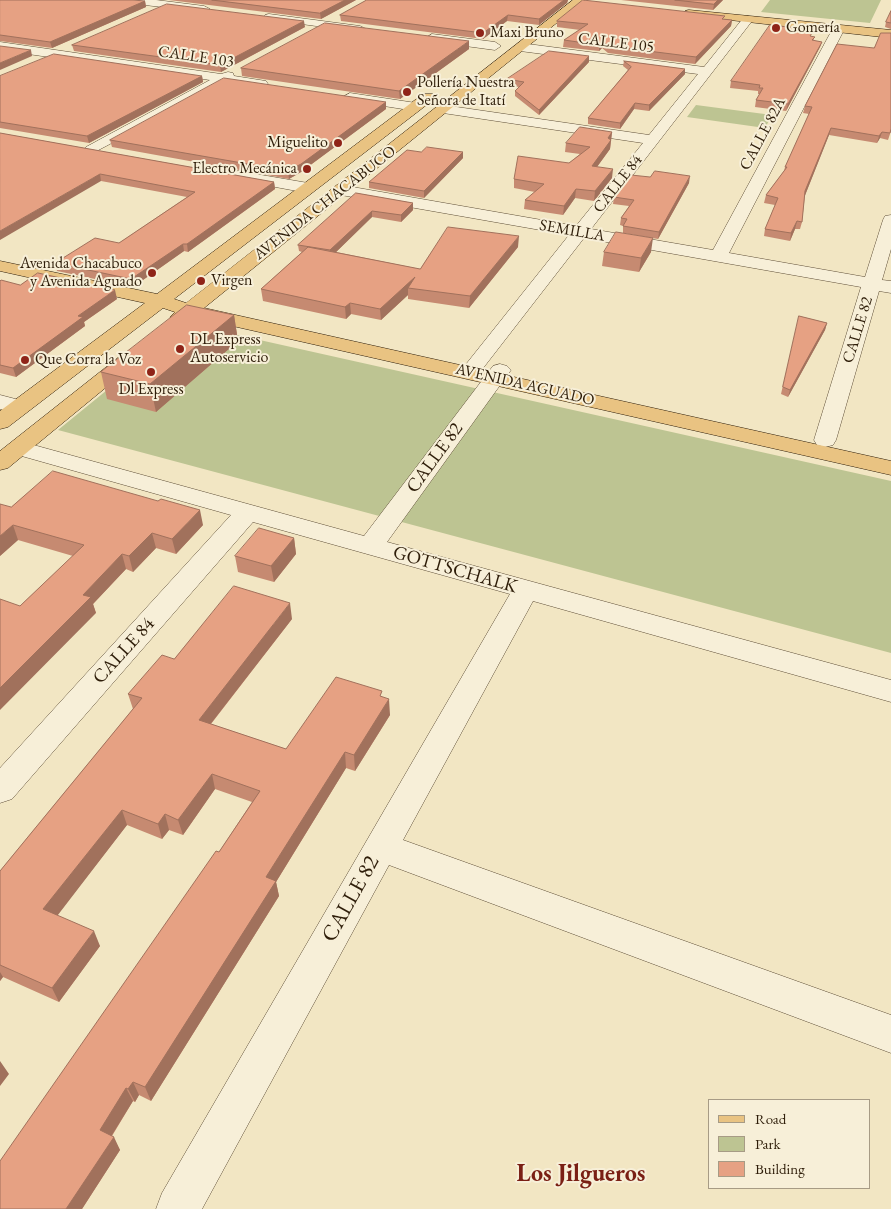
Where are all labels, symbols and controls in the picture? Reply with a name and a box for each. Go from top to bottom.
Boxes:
place label: Gomería [786,18,840,38]
marker: Gomería [770,22,782,34]
place label: Maxi Bruno [490,23,564,43]
marker: Maxi Bruno [474,27,486,39]
street label: CALLE 105 [577,29,655,57]
street label: CALLE 103 [157,42,235,72]
place label: Pollería Nuestra Señora de Itatí [417,73,515,111]
marker: Pollería Nuestra Señora de Itatí [401,86,413,98]
street label: CALLE 82A [736,94,790,174]
place label: Miguelito [267,133,328,153]
marker: Miguelito [332,137,344,149]
street label: AVENIDA CHACABUCO [250,142,400,264]
street label: CALLE 84 [589,151,647,217]
place label: Electro Mecánica [192,159,297,179]
marker: Electro Mecánica [301,163,313,175]
street label: SEMILLA [538,216,606,246]
place label: Avenida Chacabuco y Avenida Aguado [20,254,142,292]
marker: Avenida Chacabuco y Avenida Aguado [146,267,158,279]
place label: Virgen [211,271,252,291]
marker: Virgen [195,275,207,287]
street label: CALLE 82 [839,294,877,366]
place label: DL Express Autoservicio [190,330,268,368]
marker: DL Express Autoservicio [174,343,186,355]
place label: Que Corra la Voz [35,350,141,370]
marker: Que Corra la Voz [19,354,31,366]
street label: AVENIDA AGUADO [454,360,596,410]
marker: Dl Express [145,366,157,378]
place label: Dl Express [118,380,184,400]
street label: CALLE 82 [402,418,468,498]
street label: GOTTSCHALK [390,541,520,599]
street label: CALLE 84 [88,613,160,689]
street label: CALLE 82 [317,851,385,947]
legend [708,1099,871,1189]
text: Road [755,1109,786,1128]
text: Park [755,1134,781,1153]
text: Building [755,1159,805,1178]
district label: Los Jilgueros [517,1160,645,1188]

